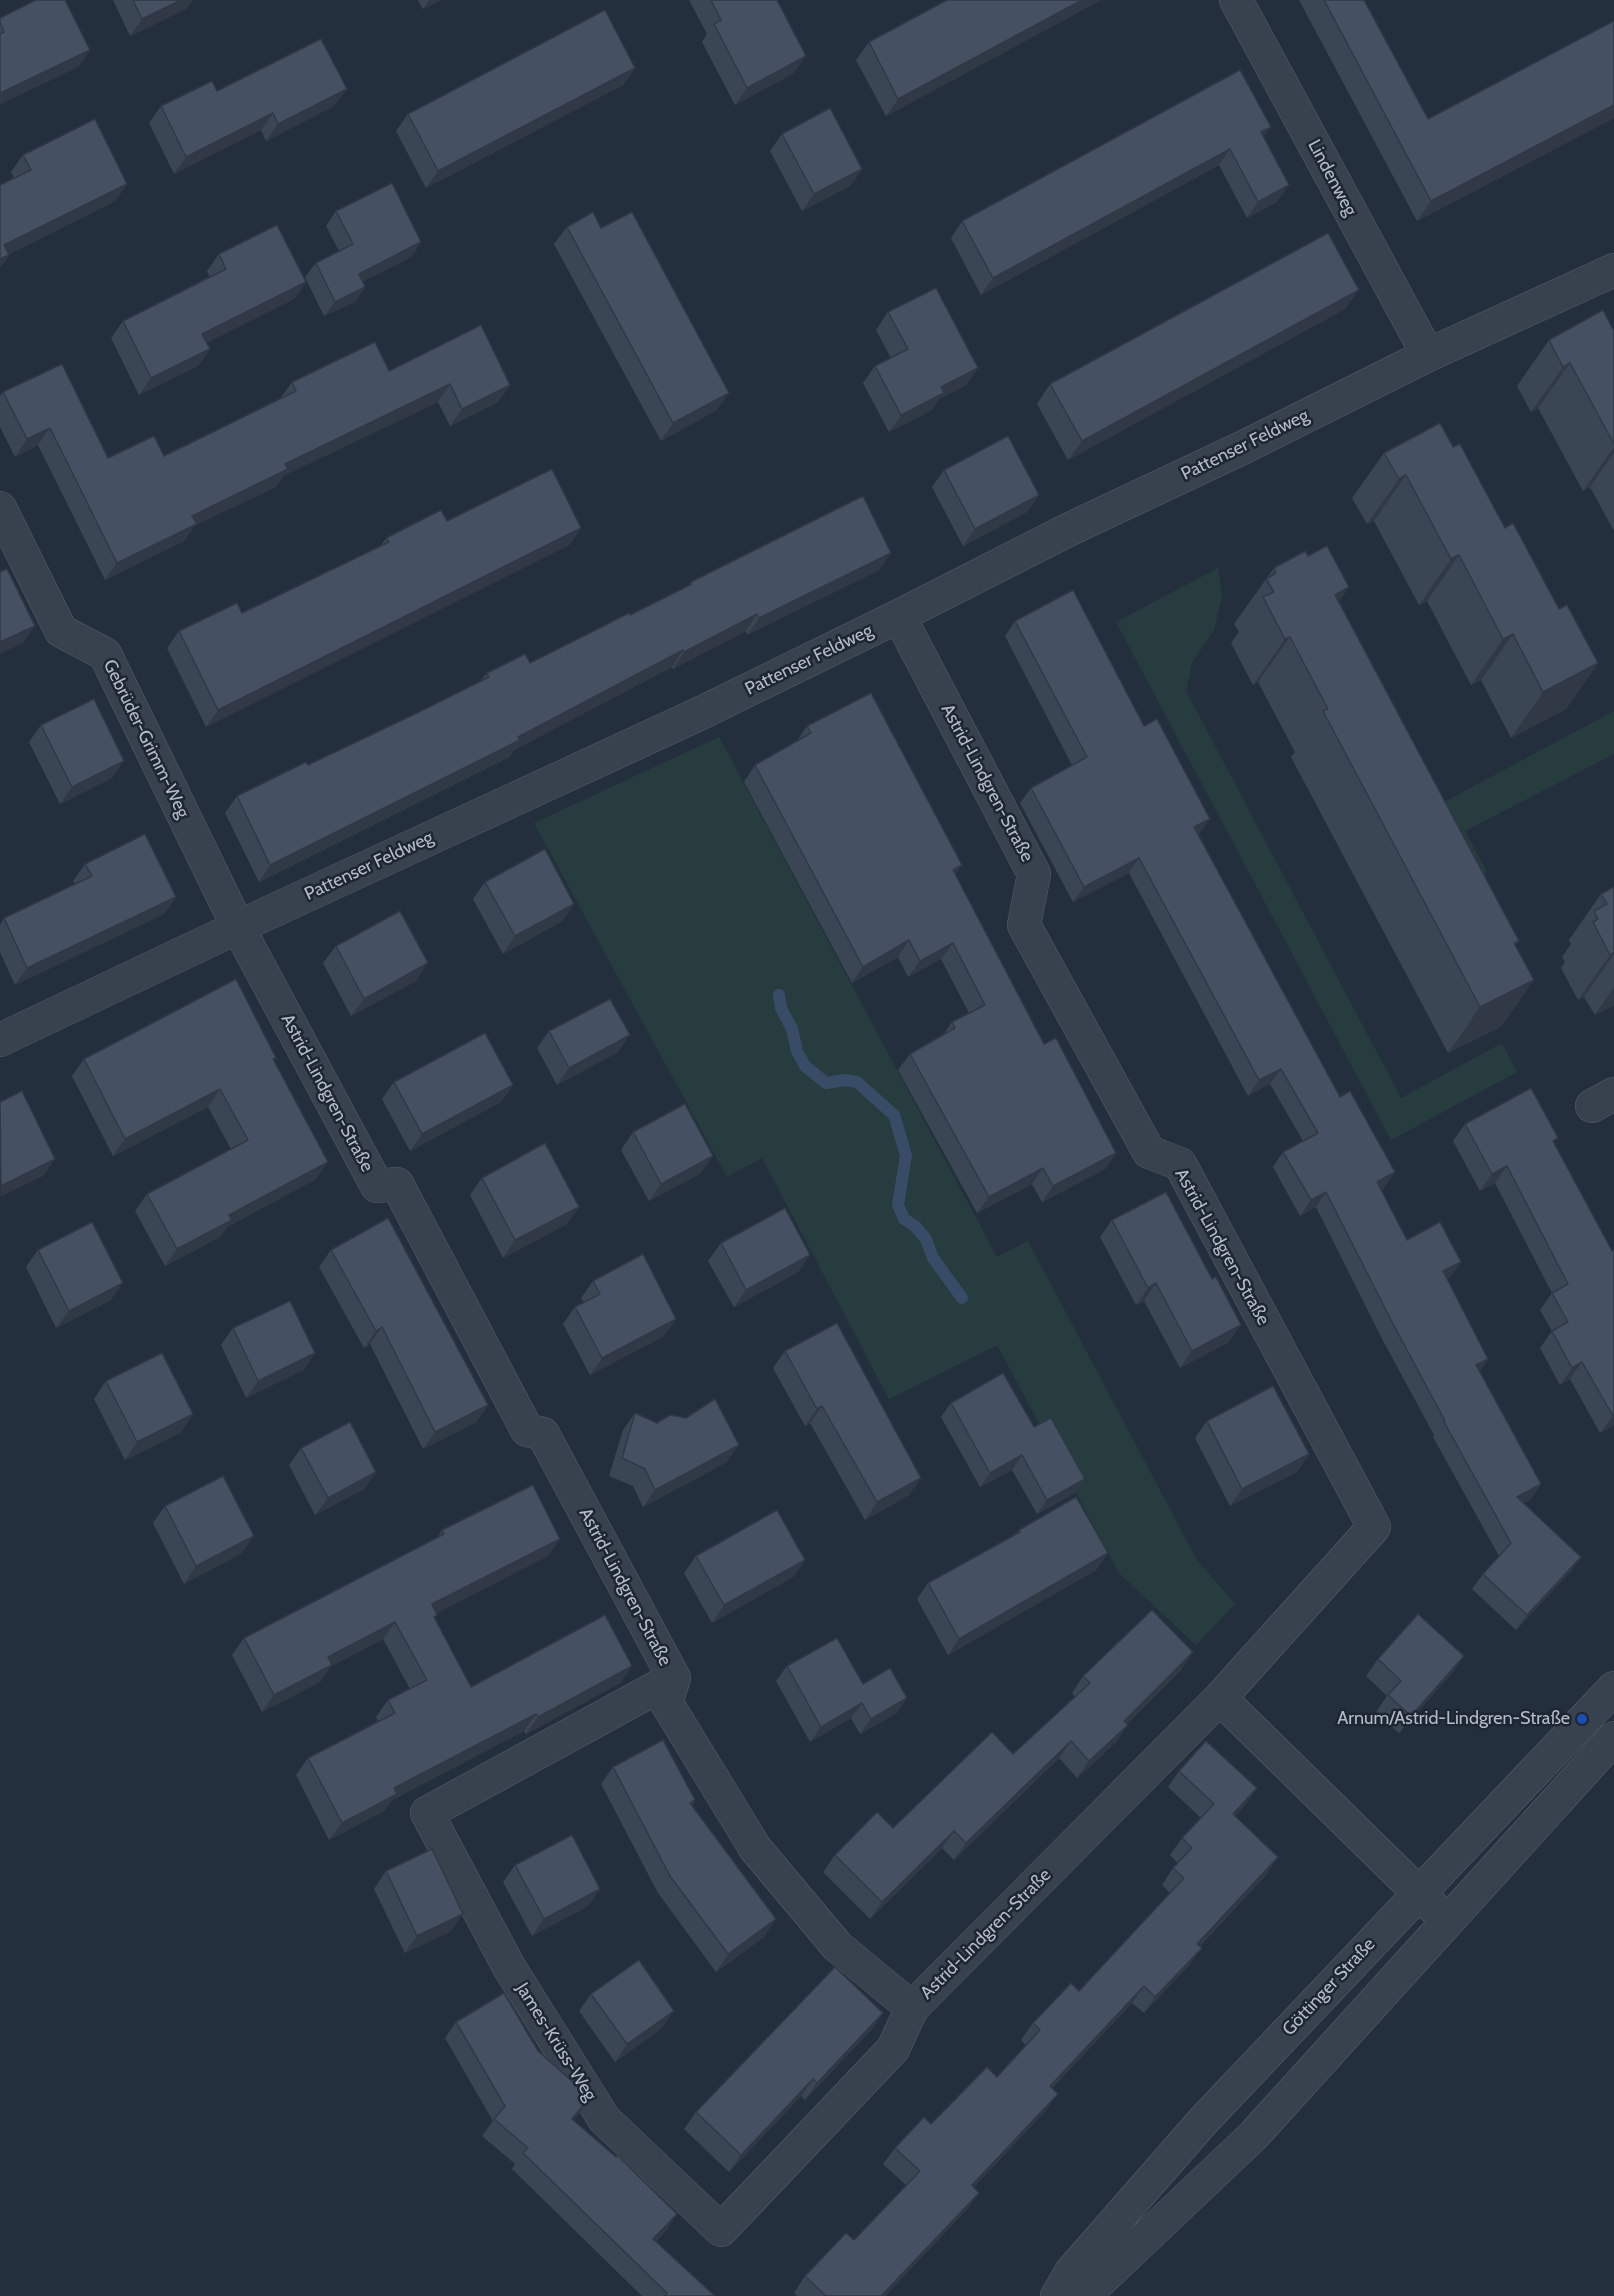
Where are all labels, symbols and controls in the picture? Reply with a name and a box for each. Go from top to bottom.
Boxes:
street label: Lindenweg [1303,136,1361,220]
street label: Pattenser Feldweg [1178,405,1312,485]
street label: Pattenser Feldweg [742,620,876,700]
street label: Gebrüder-Grimm-Weg [98,656,194,822]
street label: Astrid-Lindgren-Straße [936,700,1038,866]
street label: Pattenser Feldweg [301,827,437,905]
street label: Astrid-Lindgren-Straße [276,1010,378,1176]
street label: Astrid-Lindgren-Straße [1170,1165,1274,1329]
street label: Astrid-Lindgren-Straße [574,1504,676,1670]
place label: Arnum/Astrid-Lindgren-Straße [1337,1708,1570,1730]
marker: Arnum/Astrid-Lindgren-Straße [1575,1712,1589,1726]
street label: Astrid-Lindgren-Straße [916,1864,1056,2004]
street label: Göttinger Straße [1278,1934,1380,2040]
street label: James-Krüss-Weg [511,1979,601,2105]

